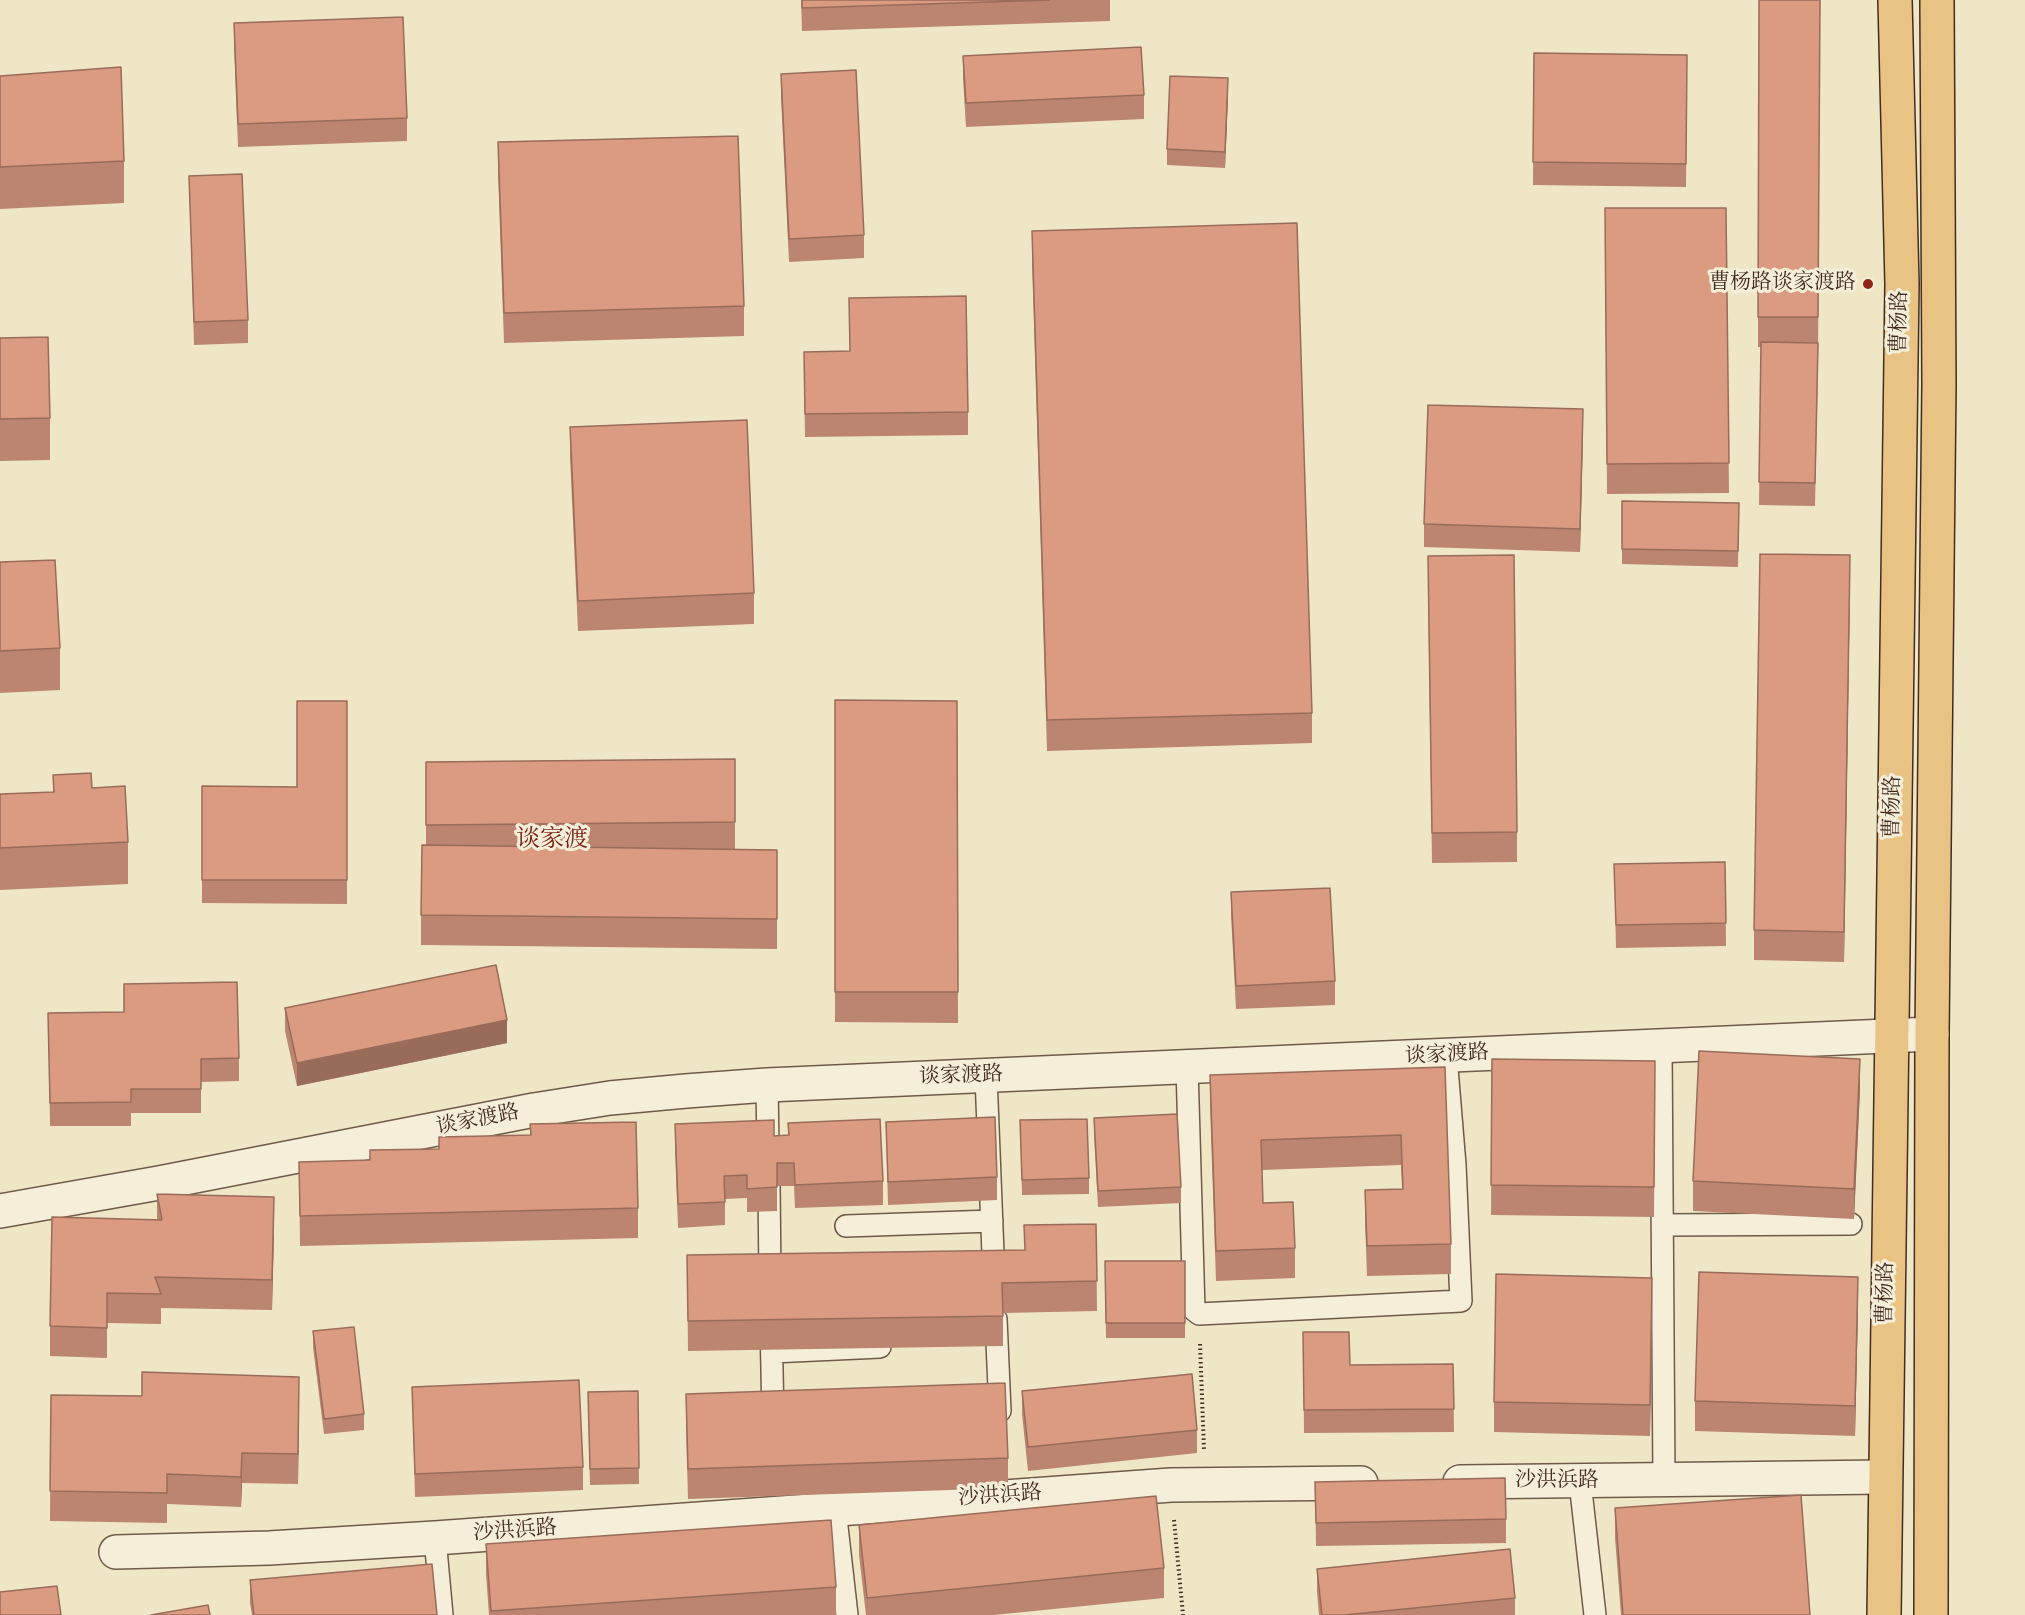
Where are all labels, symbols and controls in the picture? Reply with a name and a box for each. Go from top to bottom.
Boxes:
place label: 曹杨路谈家渡路 [1709,271,1856,297]
marker: 曹杨路谈家渡路 [1861,277,1875,291]
street label: 曹杨路 [1888,290,1914,354]
street label: 曹杨路 [1881,775,1907,839]
district label: 谈家渡 [516,827,588,855]
street label: 谈家渡路 [1404,1041,1490,1071]
street label: 谈家渡路 [919,1063,1003,1091]
street label: 谈家渡路 [434,1101,522,1141]
street label: 曹杨路 [1874,1261,1900,1325]
street label: 沙洪浜路 [1515,1469,1599,1495]
street label: 沙洪浜路 [957,1482,1043,1512]
street label: 沙洪浜路 [472,1517,558,1547]

